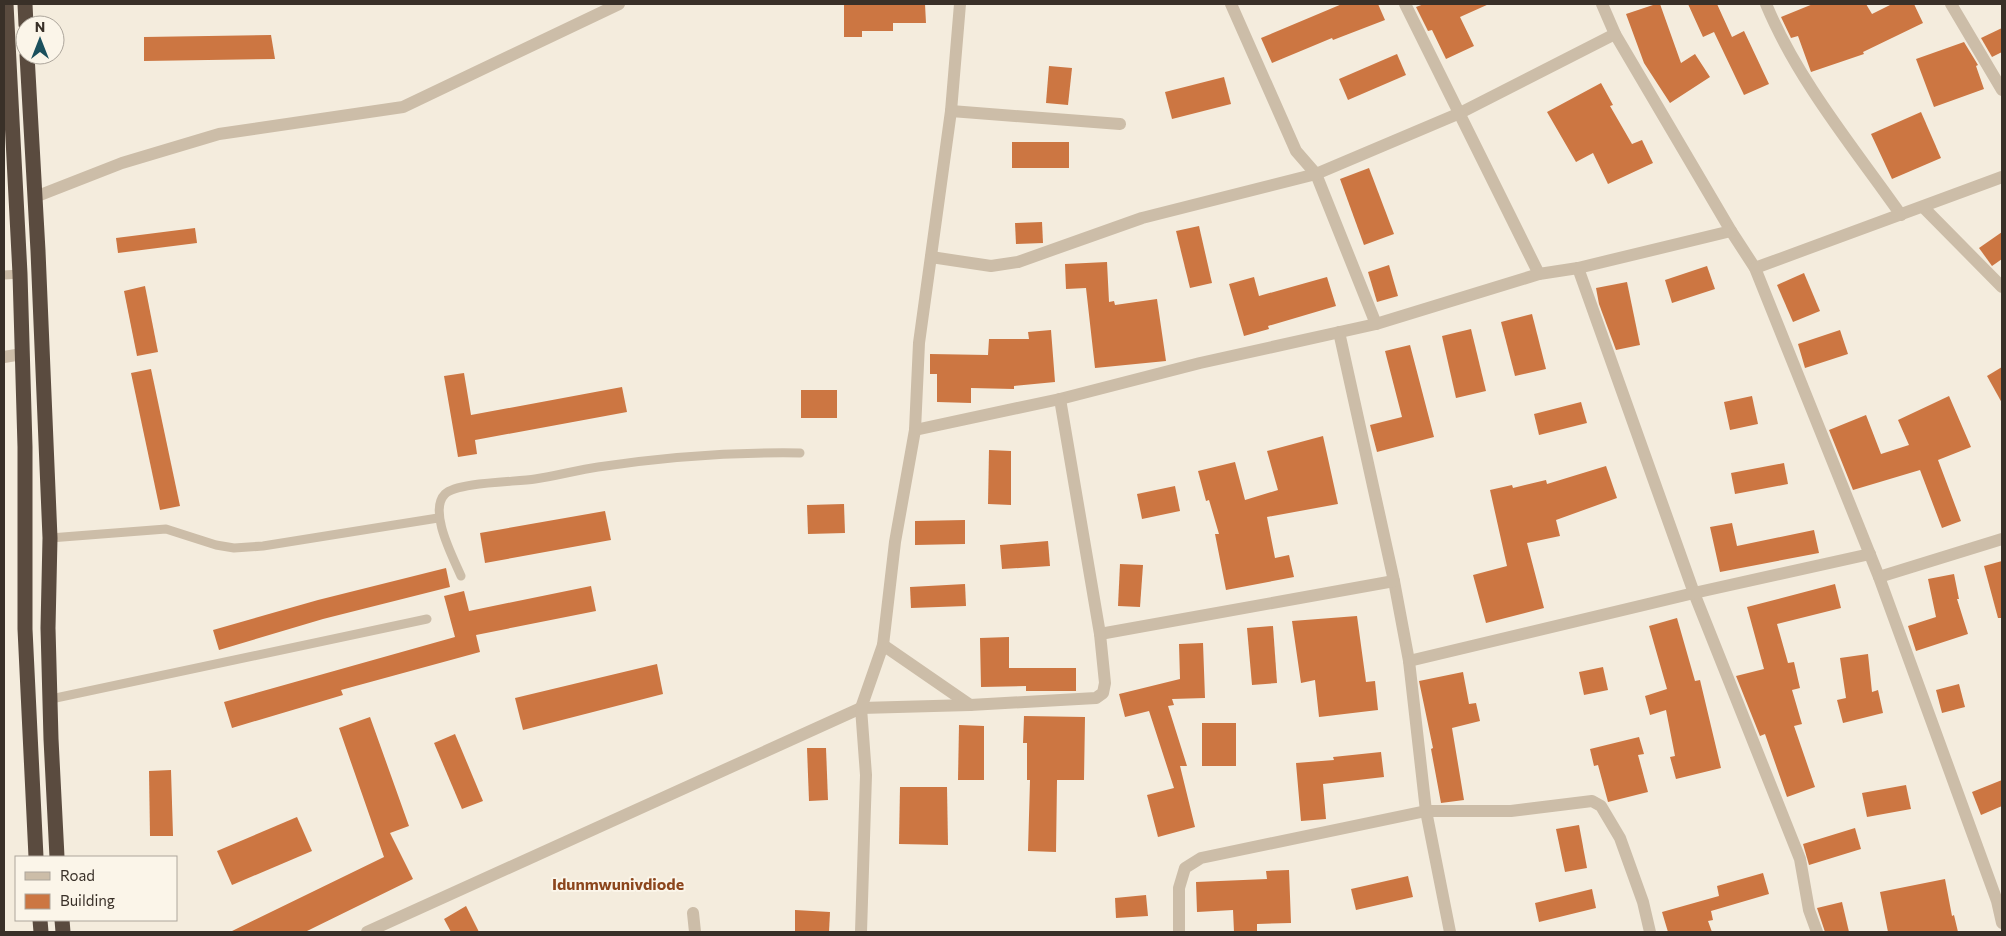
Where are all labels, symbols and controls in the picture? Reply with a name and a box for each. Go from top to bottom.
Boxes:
north arrow [15,15,65,65]
text: N [35,18,45,35]
legend [15,856,178,921]
text: Road [60,866,95,884]
district label: Idunmwunivdiode [552,874,684,893]
text: Building [60,891,115,909]

